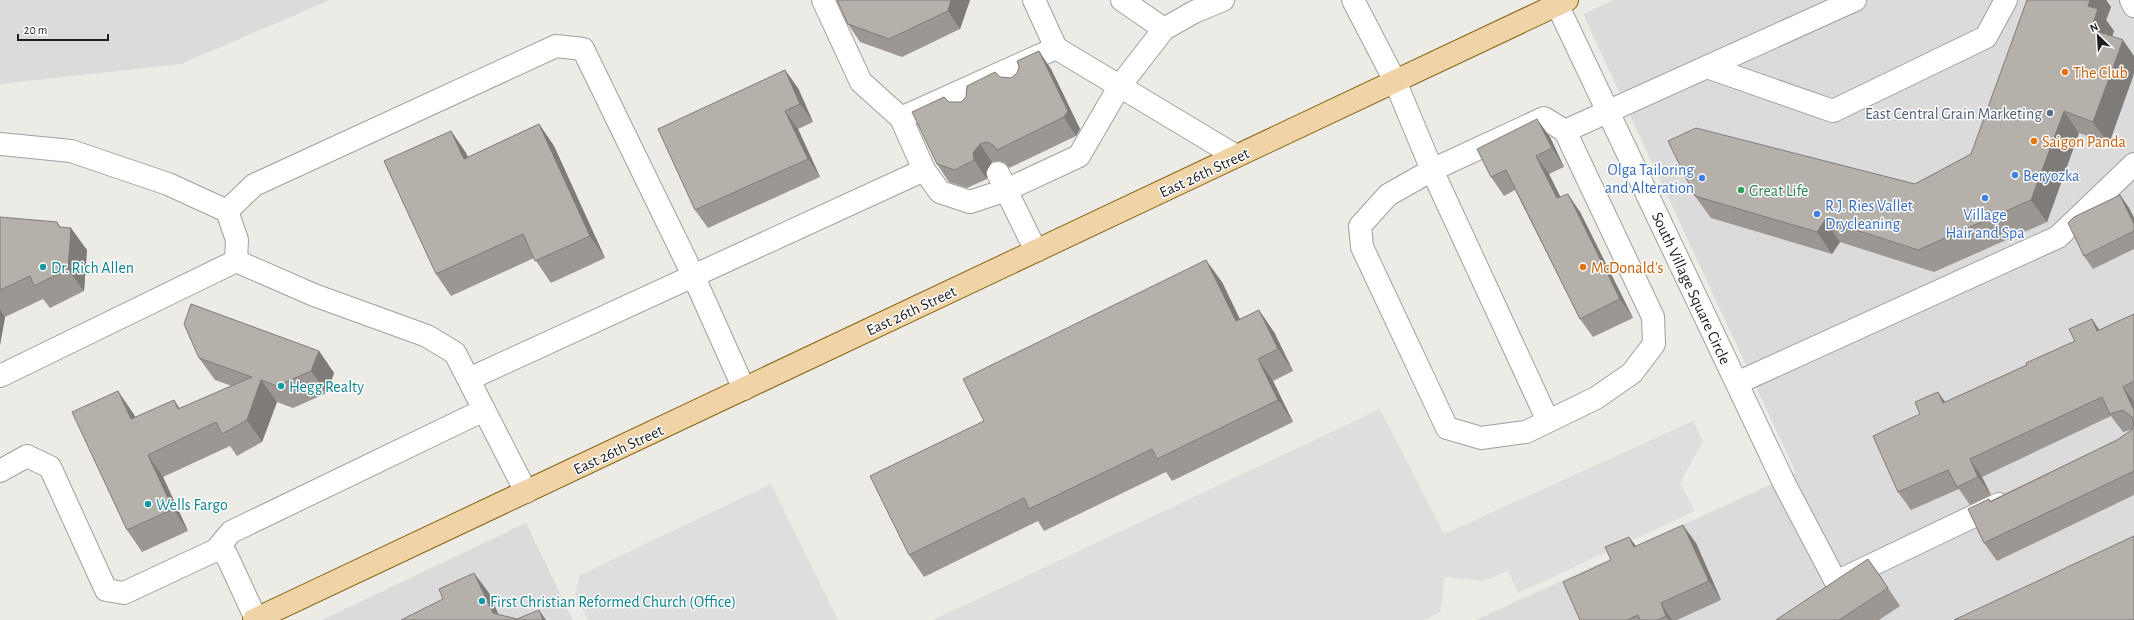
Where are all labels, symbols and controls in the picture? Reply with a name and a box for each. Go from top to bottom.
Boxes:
scale bar [18,16,108,42]
north arrow [2078,16,2118,56]
text: N [2088,21,2100,34]
text: 20 m [24,24,47,36]
place label: The Club [2073,65,2128,81]
marker: The Club [2060,67,2070,77]
place label: East Central Grain Marketing [1865,106,2042,122]
marker: East Central Grain Marketing [2045,108,2055,118]
place label: Saigon Panda [2042,134,2126,150]
marker: Saigon Panda [2029,136,2039,146]
street label: East 26th Street [1157,145,1252,201]
place label: Olga Tailoring and Alteration [1605,162,1694,196]
place label: Beryozka [2023,168,2079,185]
marker: Beryozka [2010,170,2020,180]
marker: Olga Tailoring and Alteration [1697,173,1707,183]
place label: Great Life [1749,183,1808,199]
marker: Great Life [1736,185,1746,195]
marker: Village Hair and Spa [1980,193,1990,203]
place label: R.J. Ries Vallet Drycleaning [1825,198,1913,233]
place label: Village Hair and Spa [1945,207,2025,241]
marker: R.J. Ries Vallet Drycleaning [1812,209,1822,219]
street label: South Village Square Circle [1649,210,1733,367]
place label: Dr. Rich Allen [51,260,134,276]
place label: McDonald's [1591,260,1664,276]
marker: Dr. Rich Allen [38,262,48,272]
marker: McDonald's [1578,262,1588,272]
street label: East 26th Street [864,283,959,339]
place label: Hegg Realty [289,379,364,396]
marker: Hegg Realty [276,381,286,391]
street label: East 26th Street [571,422,666,478]
place label: Wells Fargo [156,497,228,513]
marker: Wells Fargo [143,499,153,509]
place label: First Christian Reformed Church (Office) [490,594,736,610]
marker: First Christian Reformed Church (Office) [477,596,487,606]

